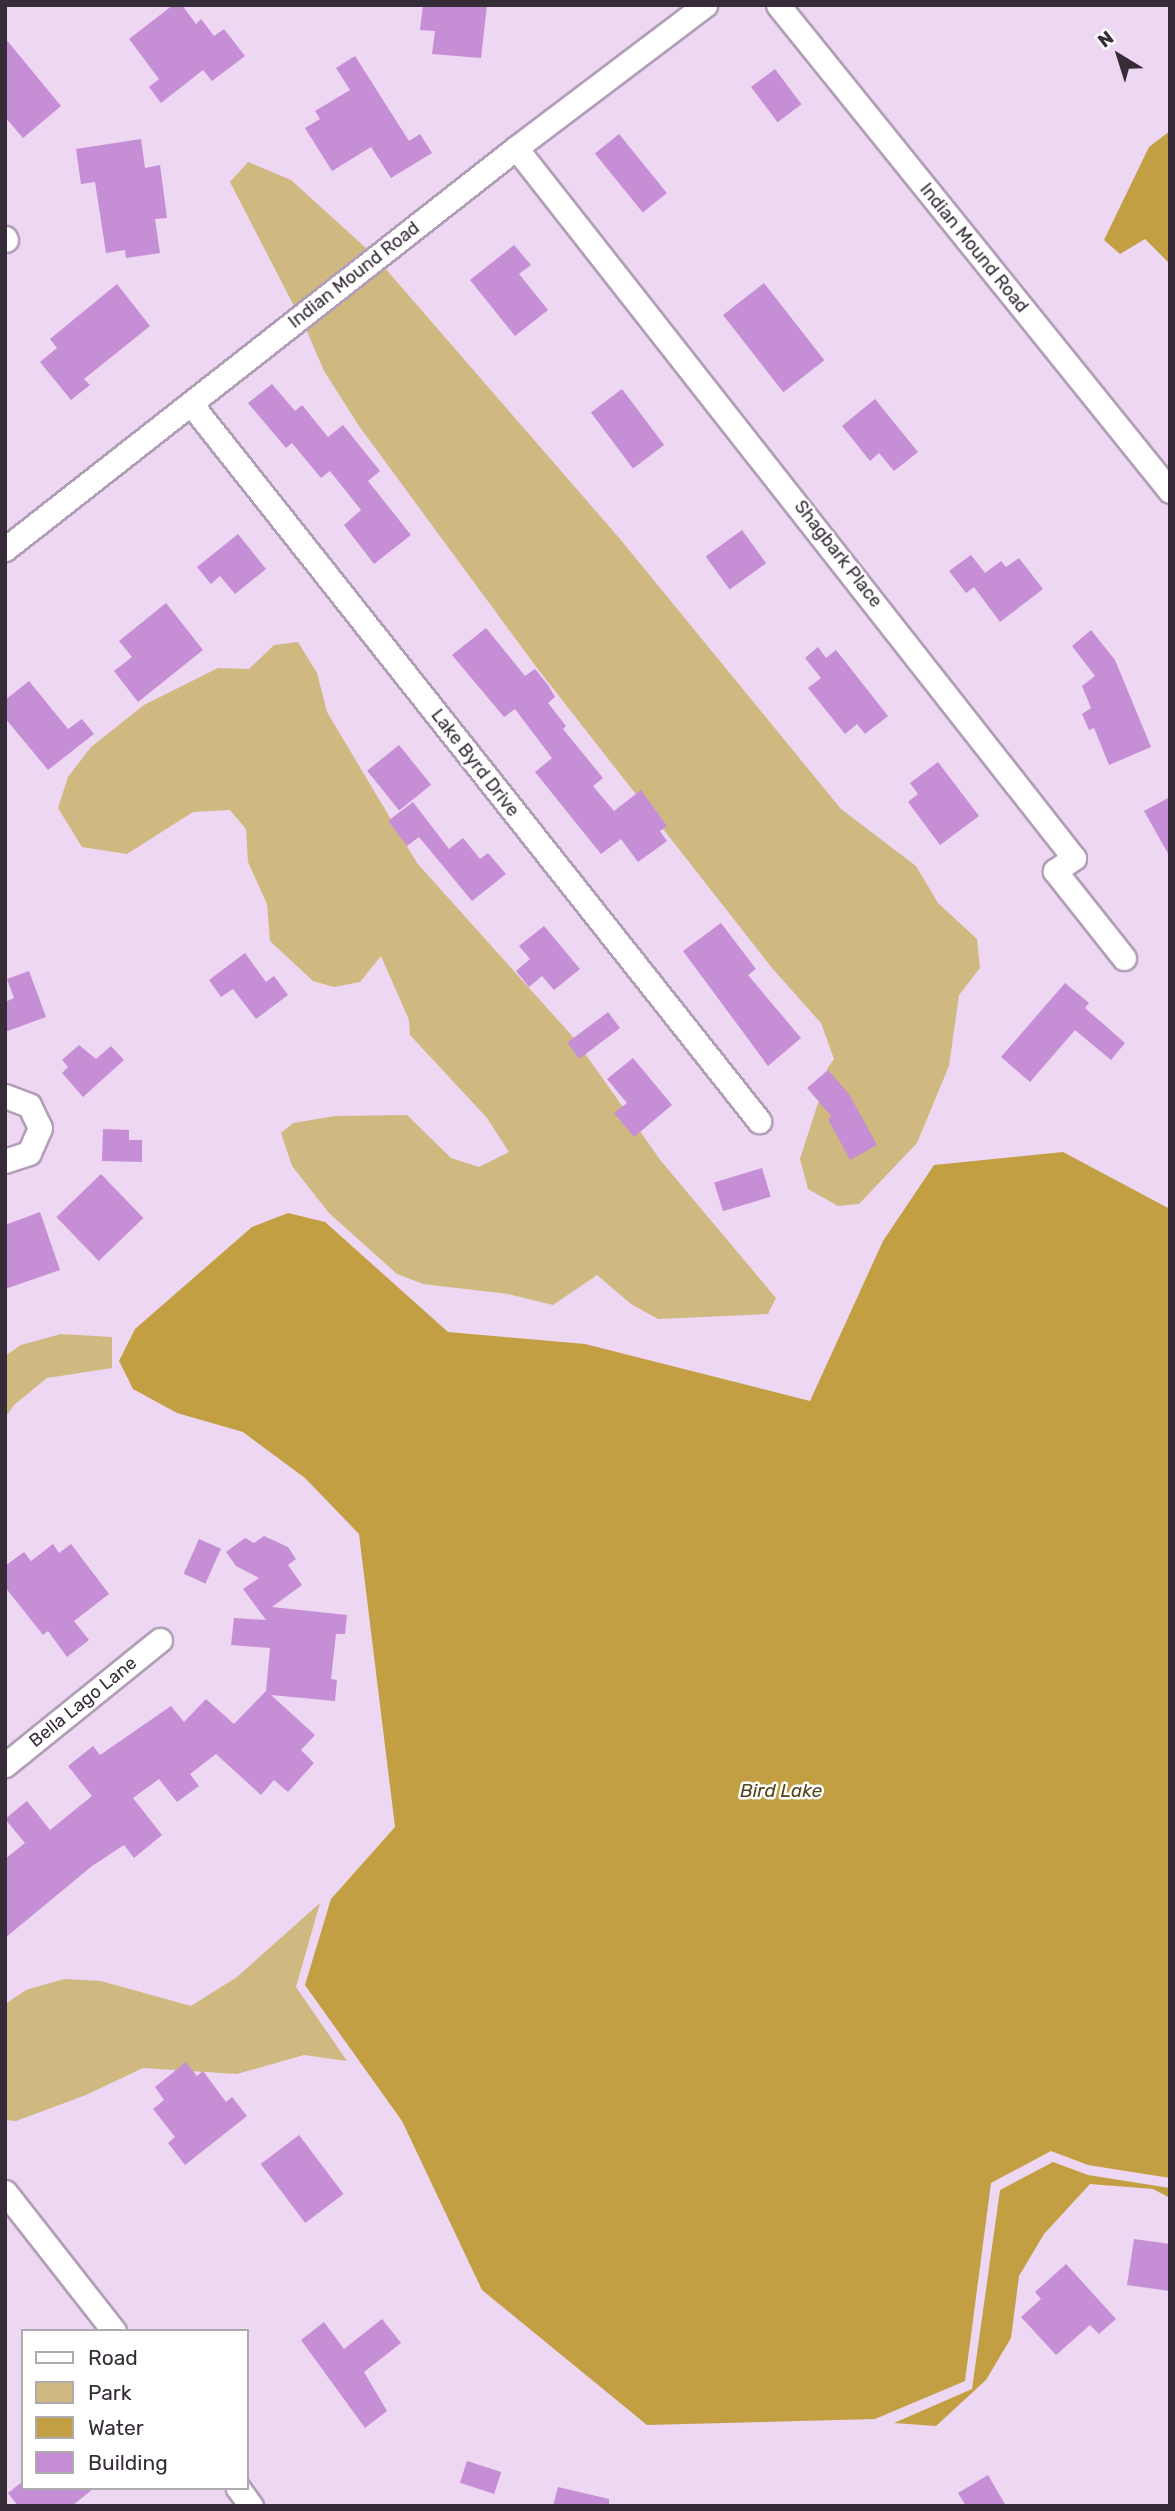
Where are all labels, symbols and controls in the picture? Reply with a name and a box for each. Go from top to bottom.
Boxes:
north arrow [1084,21,1154,91]
text: N [1093,26,1118,52]
street label: Indian Mound Road [915,179,1033,317]
street label: Indian Mound Road [284,217,424,333]
street label: Shagbark Place [790,496,886,612]
street label: Lake Byrd Drive [426,705,524,821]
street label: Bella Lago Lane [25,1652,141,1752]
water label: Bird Lake [740,1780,822,1802]
legend [21,2329,248,2490]
text: Road [88,2345,138,2370]
text: Park [88,2380,132,2405]
text: Water [88,2415,144,2440]
text: Building [88,2450,168,2475]

